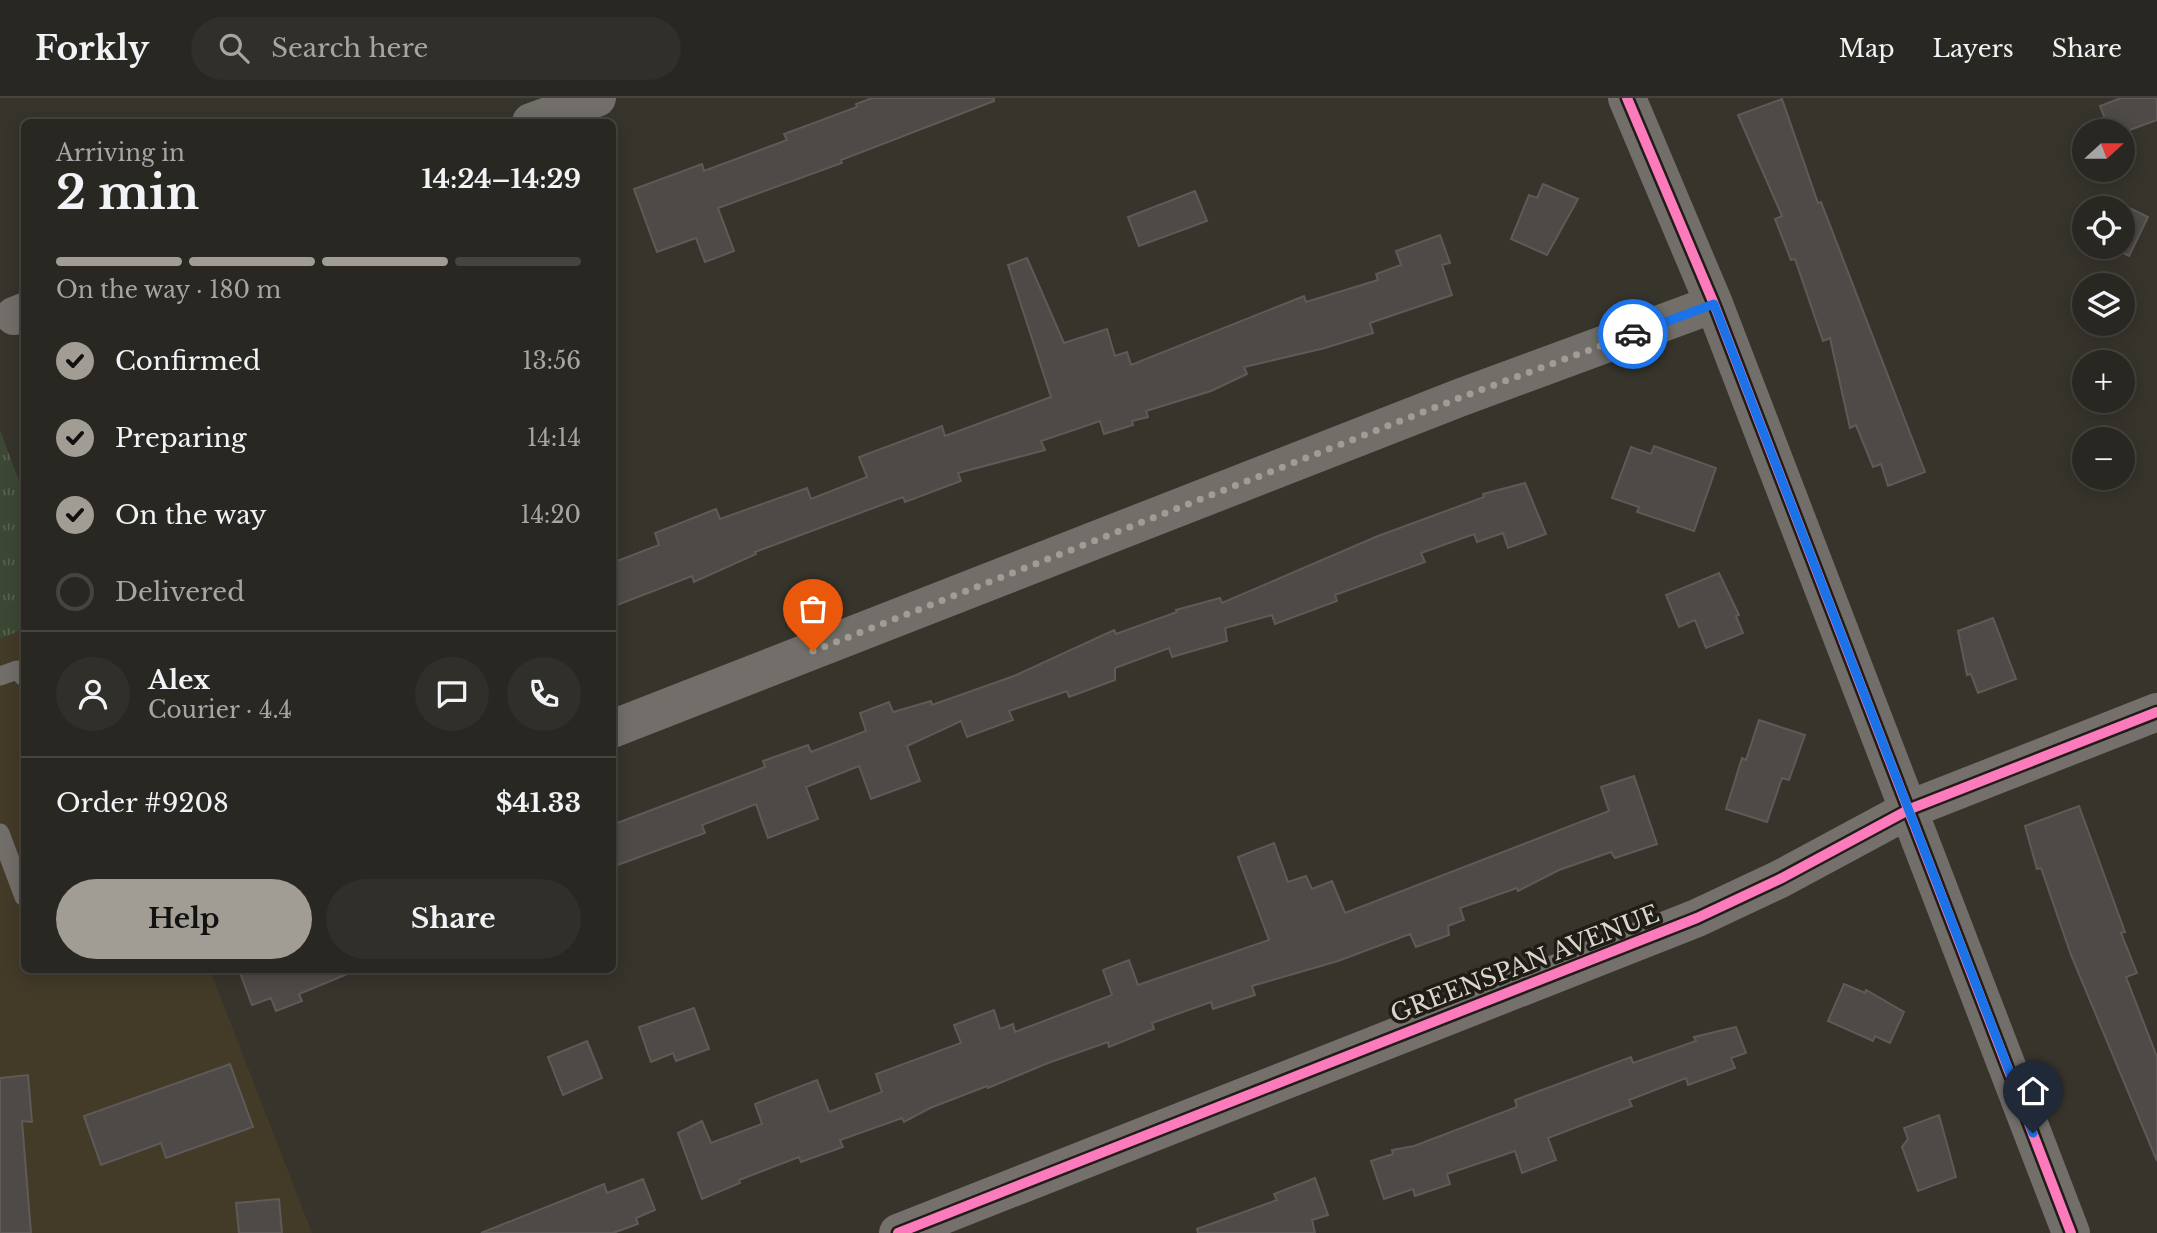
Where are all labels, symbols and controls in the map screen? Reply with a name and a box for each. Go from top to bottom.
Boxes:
search box [191,17,681,80]
text: Forkly [35,28,149,69]
icon: search [215,29,253,67]
text: Search here [271,32,428,64]
text: Map [1839,34,1895,63]
text: Layers [1933,34,2014,63]
text: Share [2052,34,2122,63]
north arrow [2072,119,2135,182]
map controls [2072,119,2135,490]
text: Arriving in [56,139,185,167]
text: 14:24–14:29 [421,163,581,195]
text: 2 min [56,164,199,221]
button: locate [2072,196,2135,259]
button: layers [2072,273,2135,336]
text: On the way · 180 m [56,276,281,304]
courier [1598,299,1668,369]
icon: car [1614,315,1652,353]
icon: check [56,342,94,380]
text: Confirmed [115,345,260,377]
text: 13:56 [522,347,581,375]
button: + [2072,350,2135,413]
icon: check [56,419,94,457]
text: Preparing [115,422,247,454]
text: 14:14 [527,424,581,452]
button: − [2072,427,2135,490]
icon: check [56,496,94,534]
text: On the way [115,499,267,531]
text: 14:20 [520,501,581,529]
text: Delivered [115,576,245,608]
pin [783,579,843,651]
icon: bag [794,590,832,628]
button: person [56,657,130,731]
button: chat [415,657,489,731]
button: phone [507,657,581,731]
text: Alex [148,664,210,696]
text: Courier · 4.4 [148,696,292,724]
text: Order #9208 [56,787,229,819]
text: $41.33 [496,787,581,819]
button: Help [56,879,312,959]
button: Share [326,879,581,959]
street label: GREENSPAN AVENUE [1386,899,1663,1028]
pin [2003,1061,2063,1133]
icon: home [2014,1072,2052,1110]

